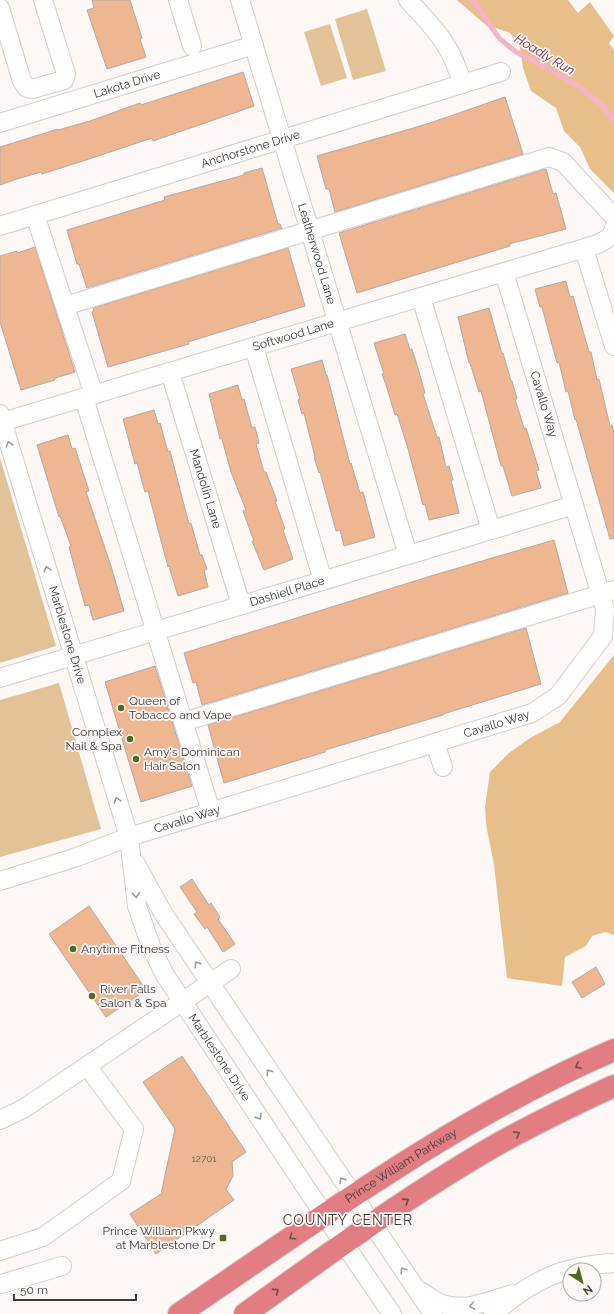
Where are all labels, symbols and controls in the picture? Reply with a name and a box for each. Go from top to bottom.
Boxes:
water label: Hoadly Run [512,31,577,78]
street label: Lakota Drive [92,67,162,101]
street label: Anchorstone Drive [199,127,302,171]
street label: Leatherwood Lane [295,202,339,306]
street label: Softwood Lane [251,316,336,354]
street label: Cavallo Way [527,369,561,439]
one-way arrow [5,441,14,448]
street label: Mandolin Lane [187,447,224,530]
one-way arrow [43,565,52,572]
street label: Dashiell Place [248,574,326,609]
street label: Marblestone Drive [46,584,89,686]
place label: Queen of Tobacco and Vape [129,694,231,722]
marker: Queen of Tobacco and Vape [116,703,126,713]
street label: Cavallo Way [462,707,532,741]
place label: Complex Nail & Spa [65,725,122,753]
marker: Complex Nail & Spa [125,734,135,744]
place label: Amy's Dominican Hair Salon [144,745,240,773]
marker: Amy's Dominican Hair Salon [131,754,141,764]
one-way arrow [113,797,122,804]
street label: Cavallo Way [152,802,222,836]
one-way arrow [131,892,140,898]
place label: Anytime Fitness [81,942,170,956]
marker: Anytime Fitness [68,944,78,954]
one-way arrow [195,961,202,968]
place label: River Falls Salon & Spa [100,982,167,1010]
marker: River Falls Salon & Spa [87,991,97,1001]
street label: Marblestone Drive [186,1011,253,1104]
one-way arrow [575,1061,583,1069]
one-way arrow [267,1069,274,1076]
one-way arrow [254,1112,261,1119]
street label: Prince William Parkway [342,1125,460,1206]
one-way arrow [513,1131,520,1139]
house number: 12701 [191,1153,217,1164]
one-way arrow [340,1177,347,1184]
one-way arrow [402,1198,409,1206]
district label: COUNTY CENTER [283,1212,413,1228]
place label: Prince William Pkwy at Marblestone Dr [102,1224,216,1252]
one-way arrow [289,1232,296,1240]
marker: Prince William Pkwy at Marblestone Dr [218,1233,228,1243]
north arrow [562,1262,602,1302]
one-way arrow [400,1267,408,1274]
scale bar [14,1276,136,1302]
text: N [580,1282,595,1297]
text: 50 m [20,1283,48,1297]
one-way arrow [272,1289,279,1296]
one-way arrow [469,1301,475,1309]

